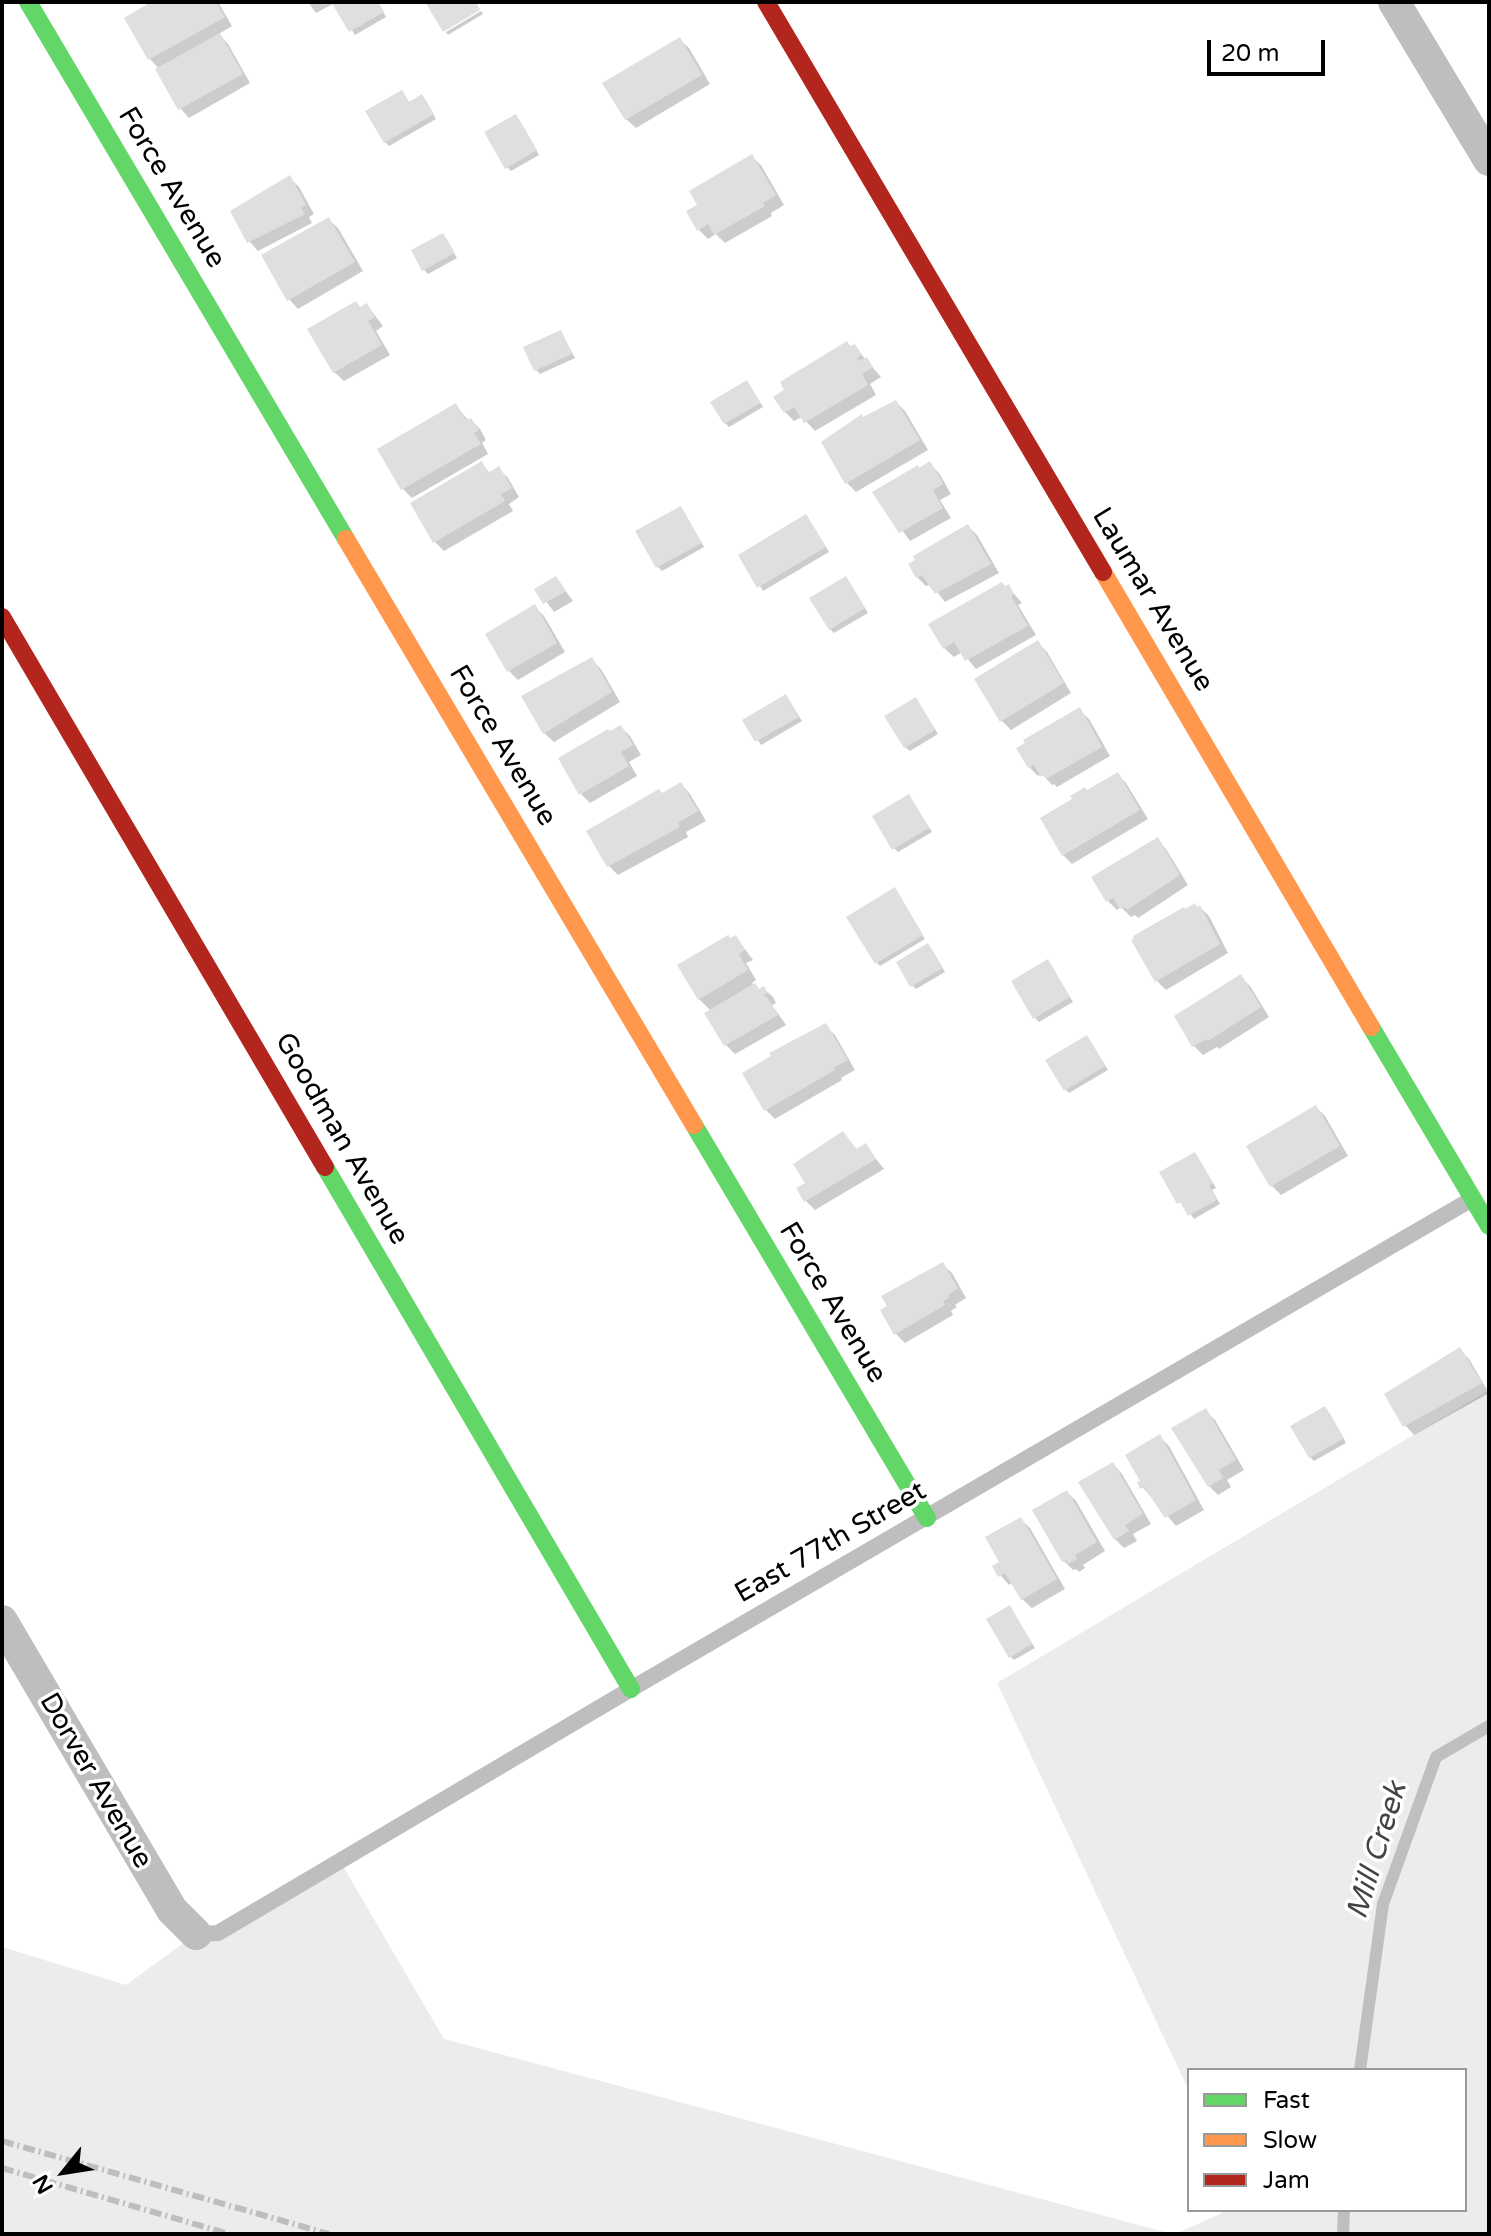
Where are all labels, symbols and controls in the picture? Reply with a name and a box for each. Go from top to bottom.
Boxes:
scale bar [1211,24,1329,74]
text: 20 m [1221,39,1279,68]
street label: Force Avenue [110,102,232,274]
street label: Laumar Avenue [1084,502,1220,698]
street label: Force Avenue [441,660,563,832]
street label: Goodman Avenue [267,1027,415,1251]
street label: Force Avenue [771,1217,893,1389]
street label: East 77th Street [730,1475,932,1611]
street label: Dorver Avenue [31,1687,159,1875]
water label: Mill Creek [1340,1778,1416,1924]
legend [1187,2068,1467,2212]
text: Fast [1263,2086,1310,2115]
text: Slow [1263,2126,1317,2155]
north arrow [24,2132,104,2212]
text: Jam [1263,2166,1310,2195]
text: N [28,2170,59,2198]

